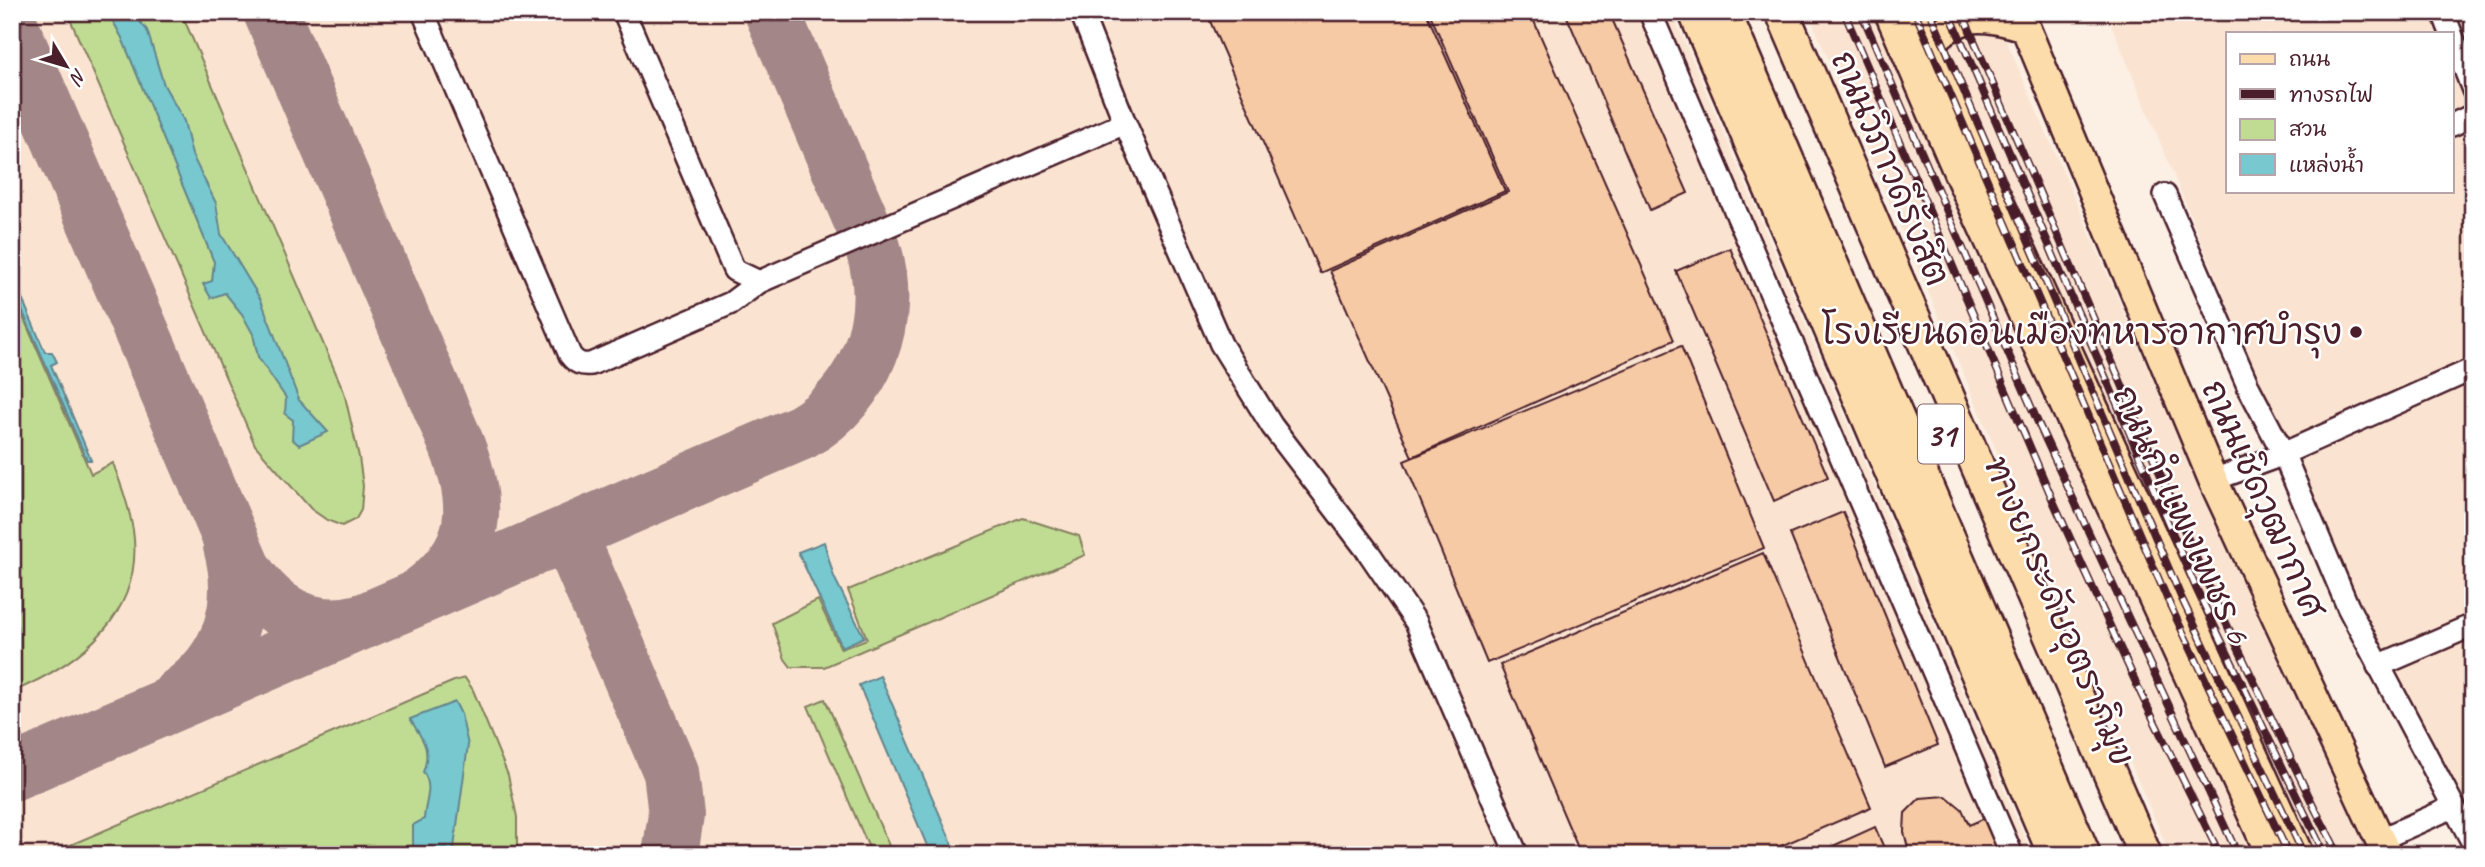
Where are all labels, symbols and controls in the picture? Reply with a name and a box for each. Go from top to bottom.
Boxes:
north arrow [32,32,102,102]
legend [2226,32,2454,192]
street label: ถนนวิภาวดีรังสิต [1821,44,1960,293]
text: ถนน [2289,46,2330,72]
text: N [64,64,92,90]
text: ทางรถไฟ [2289,82,2374,108]
text: สวน [2289,116,2326,142]
text: แหล่งน้ำ [2289,146,2364,178]
place label: โรงเรียนดอนเมืองทหารอากาศบำรุง [1821,308,2342,359]
marker: โรงเรียนดอนเมืองทหารอากาศบำรุง [2348,324,2364,340]
street label: ถนนเชิดวุฒากาศ [2188,373,2337,628]
street label: ถนนกำแพงเพชร 6 [2102,378,2262,652]
road number: 31 [1918,404,1964,463]
street label: ทางยกระดับอุตราภิมุข [1970,449,2145,774]

